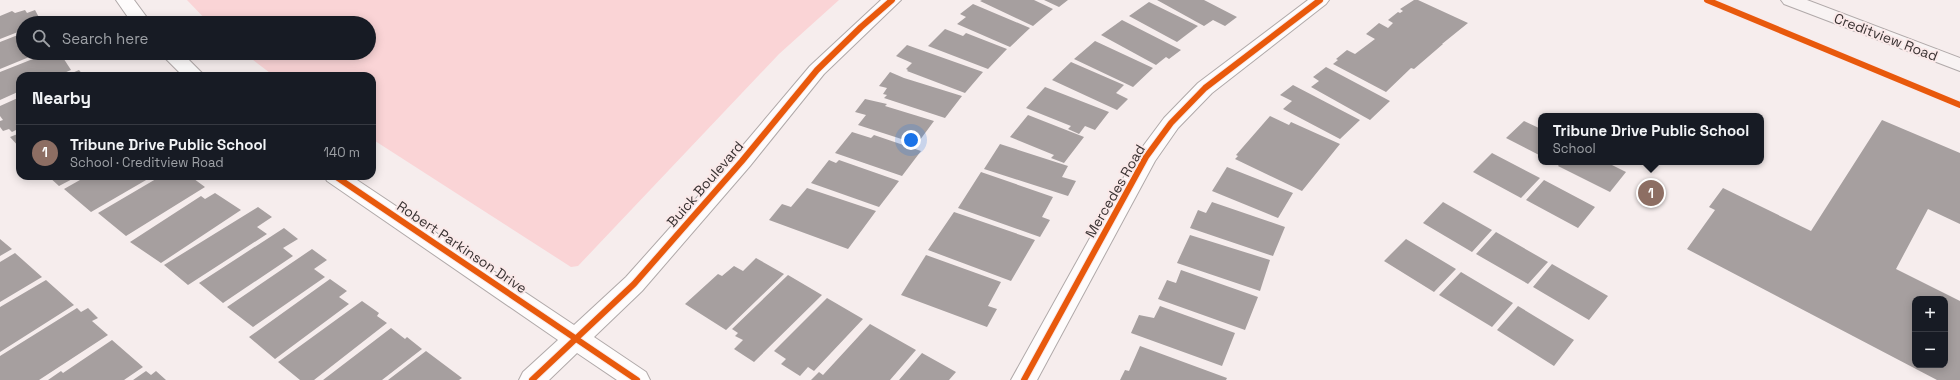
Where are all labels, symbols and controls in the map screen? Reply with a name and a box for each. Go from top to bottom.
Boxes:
street label: Creditview Road [1832,9,1940,65]
search box [16,16,376,60]
icon: search [30,27,52,49]
text: Search here [62,29,148,48]
text: Nearby [32,87,91,109]
popup [1538,113,1764,165]
text: Tribune Drive Public School [1553,121,1749,140]
your location [901,130,921,150]
text: Tribune Drive Public School [70,135,267,154]
street label: Buick Boulevard [663,137,747,231]
text: School [1553,140,1596,157]
street label: Mercedes Road [1081,141,1149,241]
text: 1 [42,144,48,161]
text: 140 m [324,144,360,161]
text: School · Creditview Road [70,154,224,171]
pin: 1 [1638,178,1664,208]
street label: Robert Parkinson Drive [394,197,530,297]
map controls [1912,296,1948,368]
button: + [1912,296,1948,332]
button: − [1912,332,1948,368]

